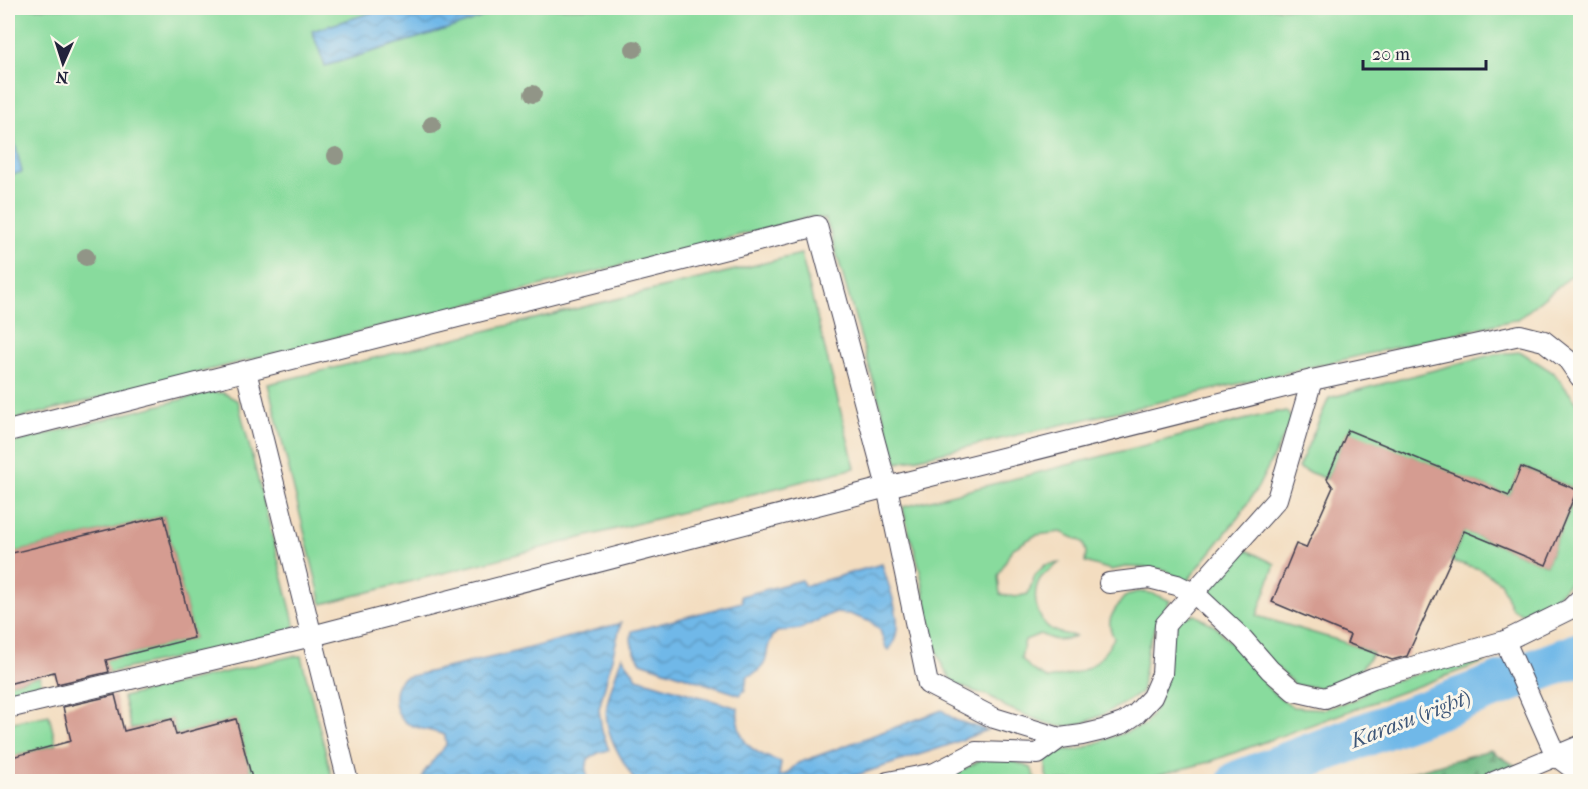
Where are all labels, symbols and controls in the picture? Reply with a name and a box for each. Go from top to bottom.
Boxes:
north arrow [33,33,93,93]
scale bar [1363,33,1486,71]
text: 20 m [1372,44,1410,65]
text: N [55,68,69,87]
water label: Karasu (right) [1345,684,1474,754]

